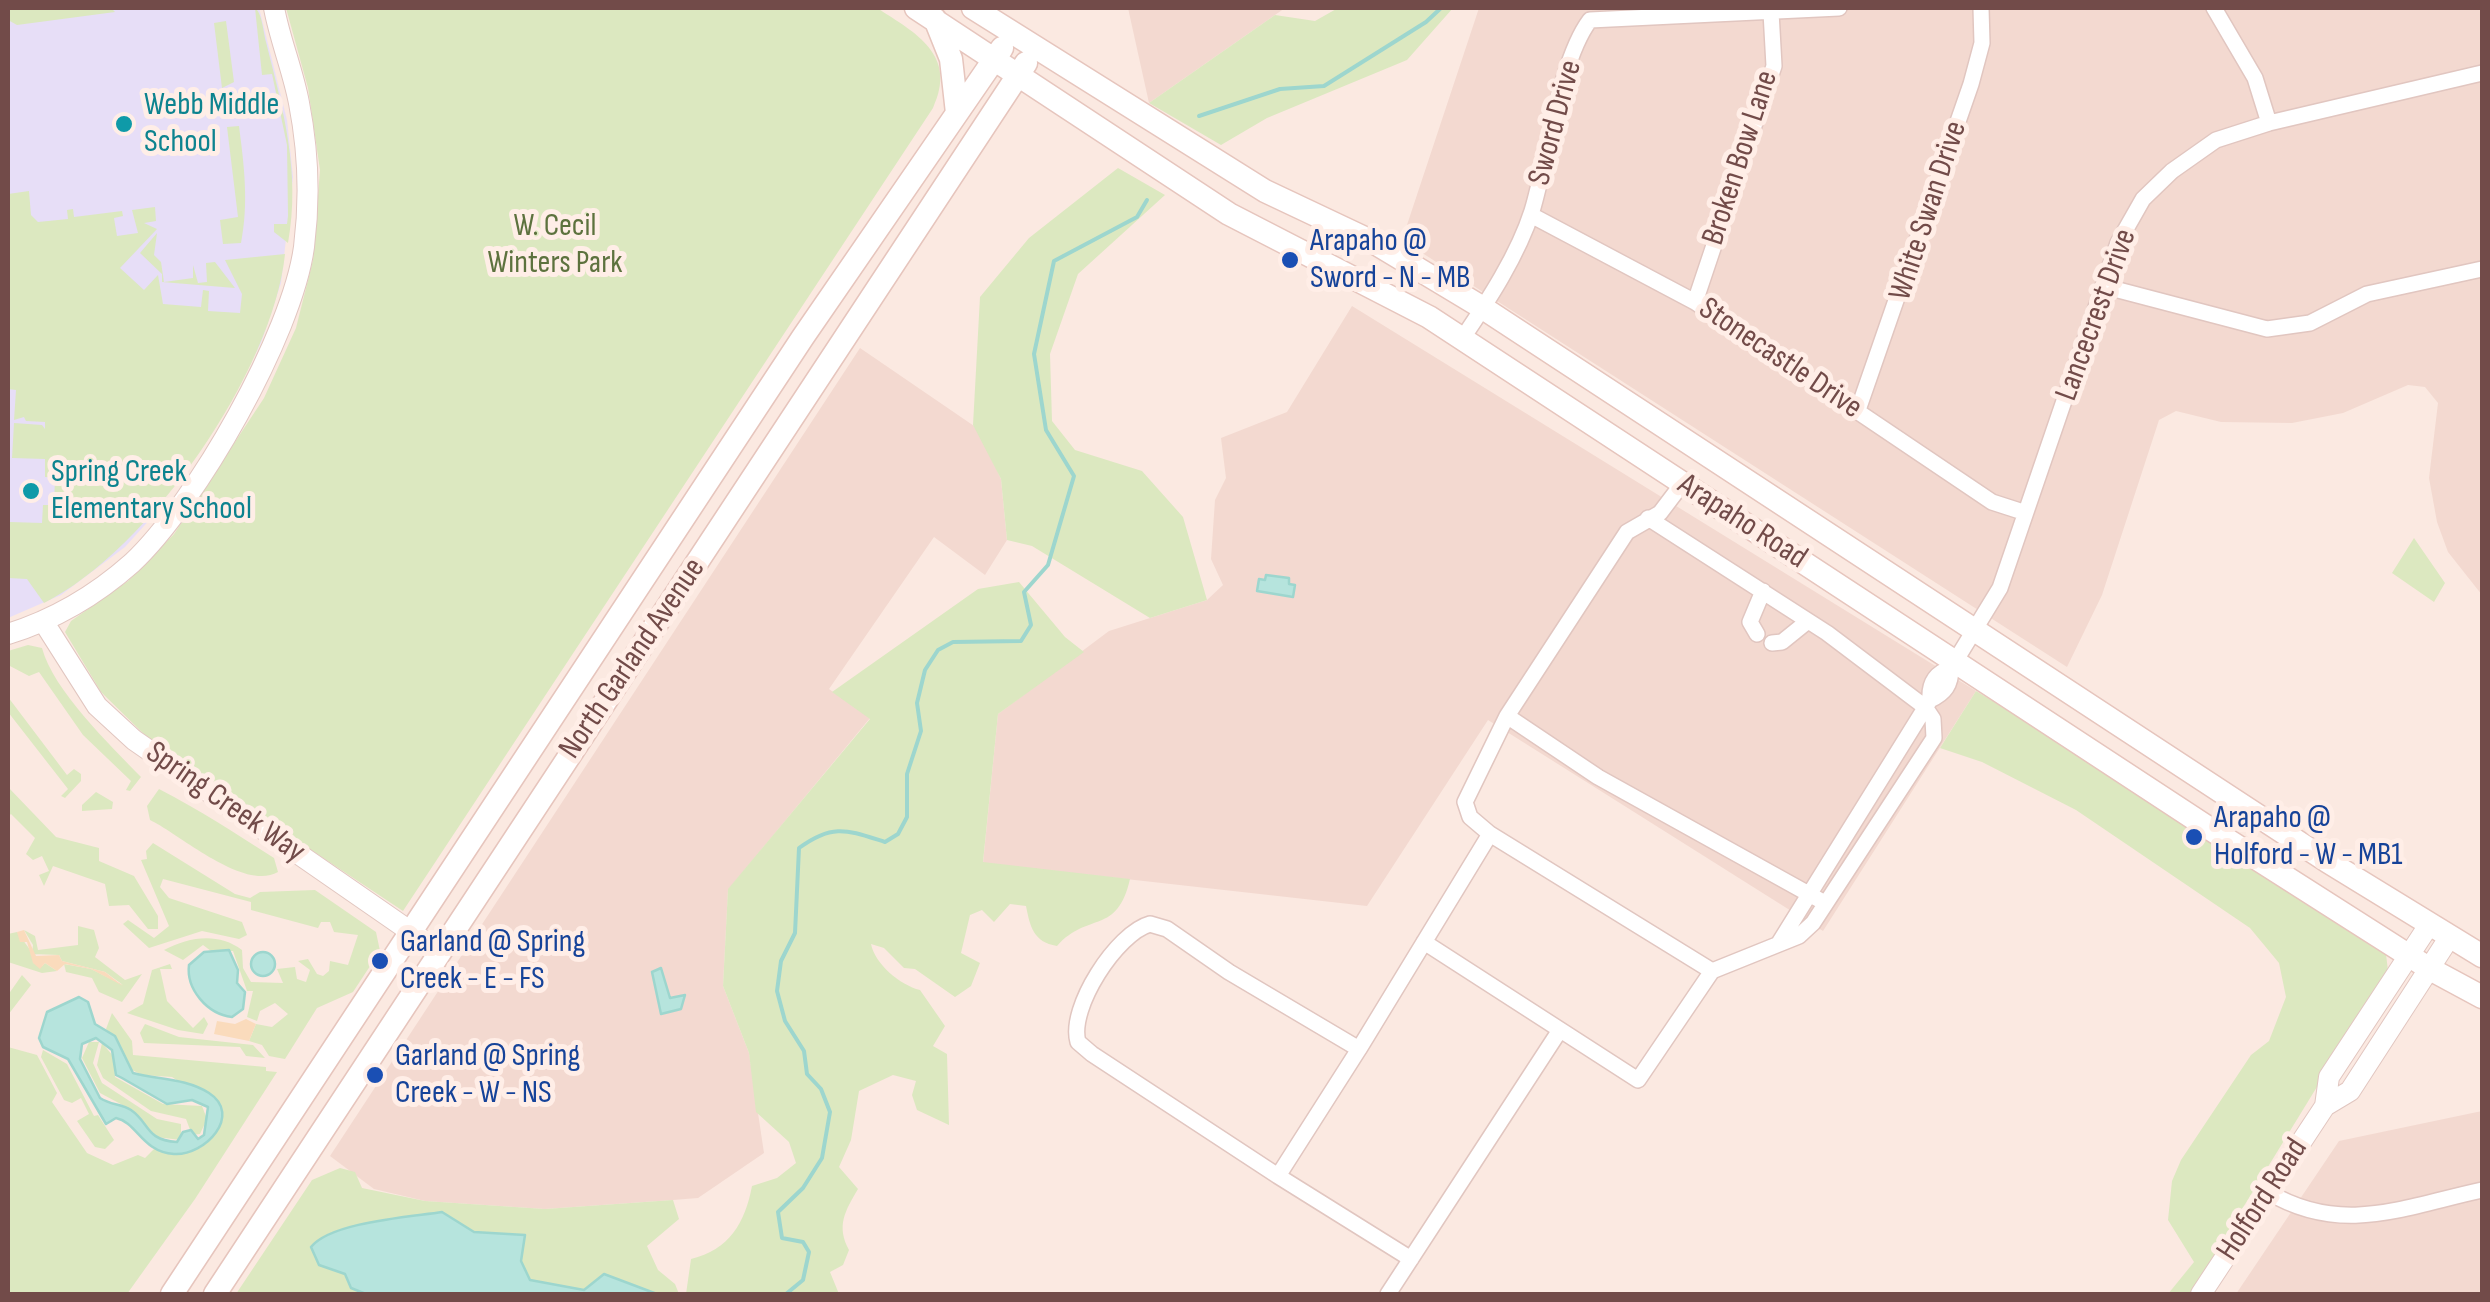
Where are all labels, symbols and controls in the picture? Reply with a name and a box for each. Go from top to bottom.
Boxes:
street label: Sword Drive [1521,56,1591,190]
street label: Broken Bow Lane [1695,66,1787,250]
place label: Webb Middle School [144,87,279,162]
marker: Webb Middle School [113,113,135,135]
street label: White Swan Drive [1882,117,1976,305]
park label: W. Cecil Winters Park [487,208,623,283]
place label: Arapaho @ Sword - N - MB [1310,223,1470,298]
street label: Lancecrest Drive [2048,224,2146,406]
marker: Arapaho @ Sword - N - MB [1279,249,1301,271]
street label: Stonecastle Drive [1691,290,1869,428]
place label: Spring Creek Elementary School [51,454,252,529]
street label: Arapaho Road [1670,466,1814,578]
marker: Spring Creek Elementary School [20,480,42,502]
street label: North Garland Avenue [552,551,714,767]
street label: Spring Creek Way [138,734,312,872]
place label: Arapaho @ Holford - W - MB1 [2214,800,2403,875]
marker: Arapaho @ Holford - W - MB1 [2183,826,2205,848]
place label: Garland @ Spring Creek - E - FS [400,924,585,999]
marker: Garland @ Spring Creek - E - FS [369,950,391,972]
place label: Garland @ Spring Creek - W - NS [395,1038,580,1113]
marker: Garland @ Spring Creek - W - NS [364,1064,386,1086]
street label: Holford Road [2209,1132,2317,1268]

